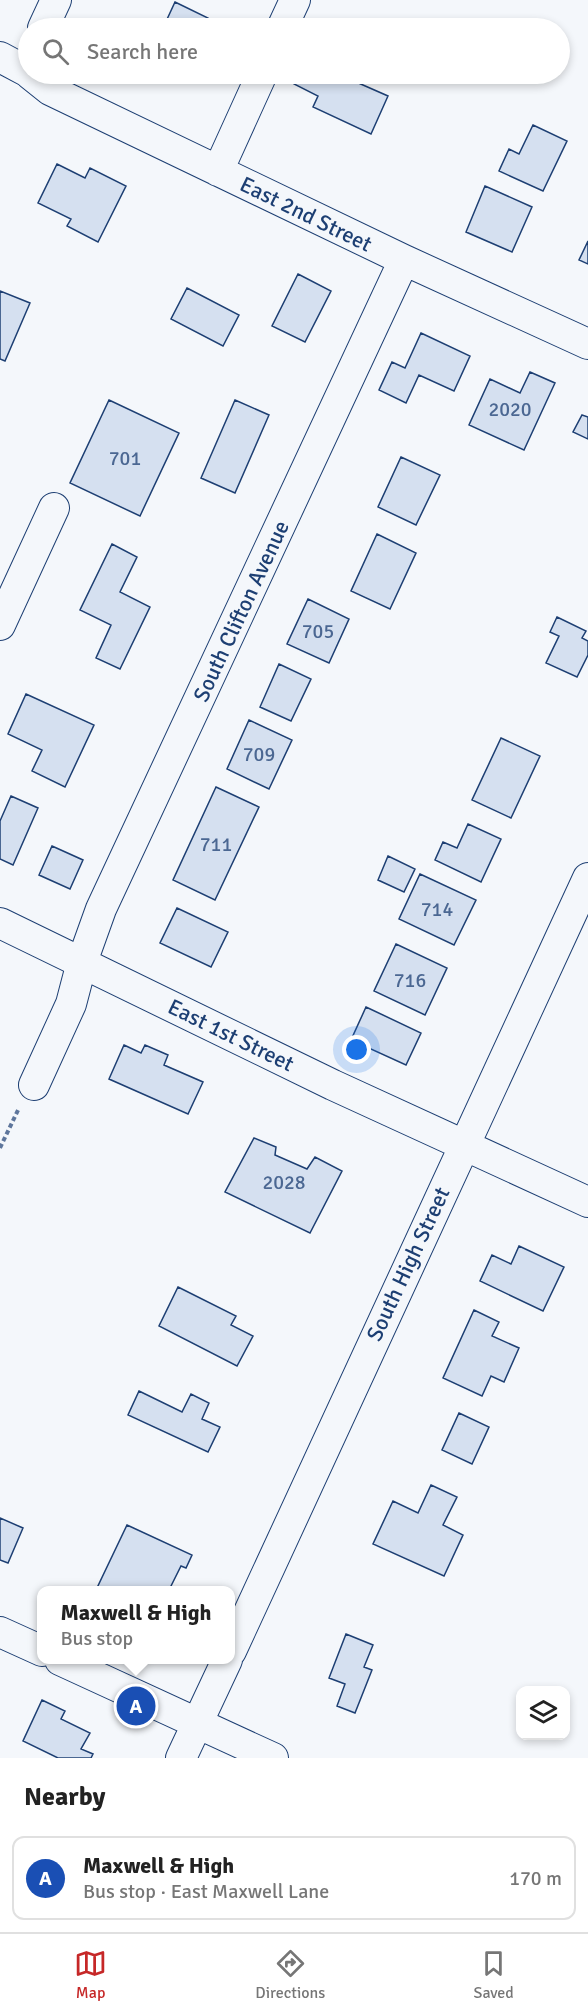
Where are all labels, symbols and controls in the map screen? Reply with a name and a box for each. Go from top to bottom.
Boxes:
search box [18,18,570,84]
icon: search [39,35,72,68]
text: Search here [87,38,198,65]
street label: East 2nd Street [236,170,377,258]
house number: 2020 [488,397,532,422]
house number: 701 [109,446,141,471]
street label: South Clifton Avenue [187,516,295,706]
house number: 705 [302,619,334,644]
house number: 709 [243,742,275,767]
house number: 711 [200,832,232,857]
house number: 714 [421,897,453,922]
house number: 716 [394,968,426,993]
street label: East 1st Street [164,993,299,1077]
your location [342,1035,371,1064]
house number: 2028 [262,1170,306,1195]
street label: South High Street [361,1182,456,1345]
popup [37,1586,235,1664]
text: Maxwell & High [60,1599,212,1626]
text: Bus stop [60,1626,133,1651]
pin: A [116,1684,156,1728]
map controls [516,1686,570,1740]
button: layers [516,1686,570,1740]
text: Nearby [24,1781,105,1813]
text: Maxwell & High [83,1852,234,1879]
text: A [39,1866,52,1891]
text: 170 m [509,1866,562,1891]
text: Bus stop · East Maxwell Lane [83,1879,329,1904]
tab: Map [74,1947,107,2003]
tab: Directions [255,1947,325,2003]
tab: Saved [474,1947,514,2003]

